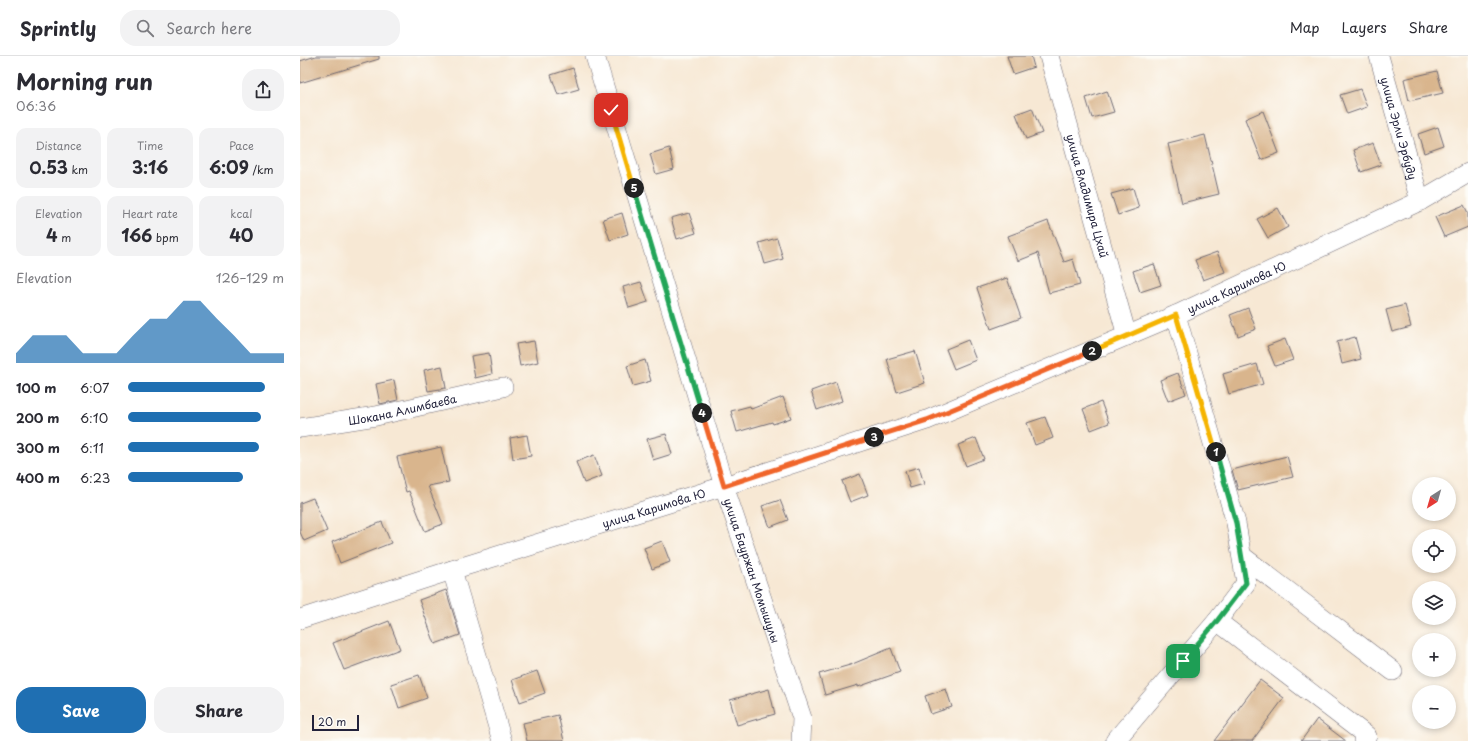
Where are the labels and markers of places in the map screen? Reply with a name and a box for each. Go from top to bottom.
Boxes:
pin [594,93,628,127]
pin: 5 [624,178,644,198]
pin: 2 [1082,341,1102,361]
pin: 4 [692,403,712,423]
pin: 3 [864,427,884,447]
pin: 1 [1206,442,1226,462]
pin [1166,644,1200,678]

